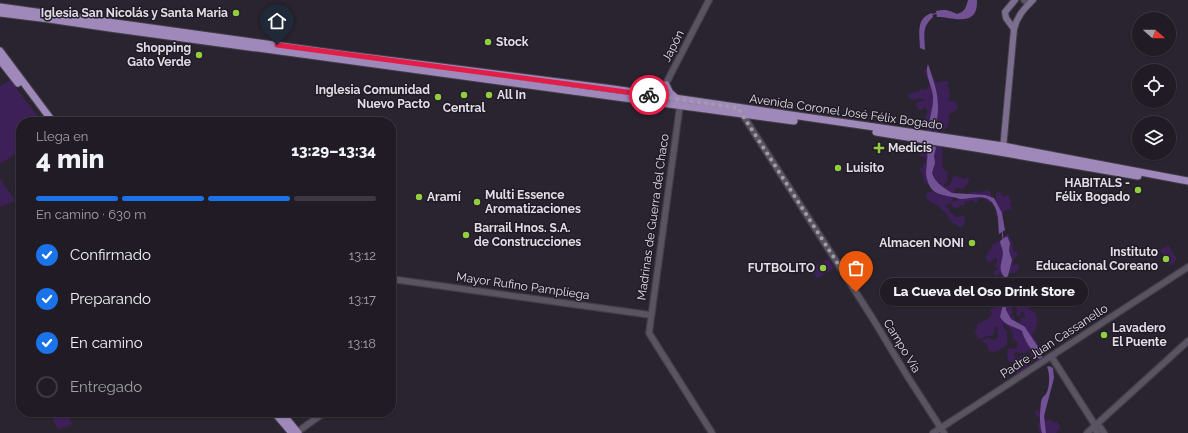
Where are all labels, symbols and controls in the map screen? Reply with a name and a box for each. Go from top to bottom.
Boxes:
pin [260,4,294,45]
place label: Iglesia San Nicolás y Santa Maria [41,6,228,20]
marker: Iglesia San Nicolás y Santa Maria [231,8,241,18]
icon: home [266,10,288,32]
north arrow [1132,12,1176,56]
map controls [1132,12,1176,160]
street label: Japón [659,28,687,64]
place label: Stock [496,35,529,49]
marker: Stock [483,37,493,47]
place label: Shopping Gato Verde [127,41,191,69]
marker: Shopping Gato Verde [194,50,204,60]
button: locate [1132,64,1176,108]
courier [629,75,669,115]
place label: Inglesia Comunidad Nuevo Pacto [315,83,430,111]
icon: bike [638,84,660,106]
place label: All In [497,88,526,102]
marker: Central [459,90,469,100]
marker: All In [484,90,494,100]
marker: Inglesia Comunidad Nuevo Pacto [433,92,443,102]
street label: Avenida Coronel José Félix Bogado [749,92,943,132]
place label: Central [443,101,485,115]
button: layers [1132,116,1176,160]
text: Llega en [36,129,88,144]
street label: Madrinas de Guerra del Chaco [634,133,672,301]
place label: Medicis [888,141,932,155]
text: 13:29–13:34 [291,142,376,160]
marker: Medicis [873,142,885,154]
text: 4 min [36,144,104,174]
place label: Luisito [846,161,884,175]
marker: Luisito [833,163,843,173]
place label: HABITALS - Félix Bogado [1055,176,1130,204]
marker: HABITALS - Félix Bogado [1133,185,1143,195]
place label: Multi Essence Aromatizaciones [485,188,581,216]
place label: Aramí [427,190,462,204]
marker: Aramí [414,192,424,202]
marker: Multi Essence Aromatizaciones [472,197,482,207]
text: En camino · 630 m [36,207,146,222]
place label: Barrail Hnos. S.A. de Construcciones [474,221,581,249]
marker: Barrail Hnos. S.A. de Construcciones [461,230,471,240]
place label: Almacen NONI [879,236,964,250]
marker: Almacen NONI [967,238,977,248]
icon: check [36,244,58,266]
place label: Instituto Educacional Coreano [1036,245,1158,273]
text: Confirmado [70,246,151,264]
text: 13:12 [349,248,376,263]
pin [839,251,873,292]
marker: Instituto Educacional Coreano [1161,254,1171,264]
icon: bag [845,257,867,279]
place label: FUTBOLITO [748,261,815,275]
marker: FUTBOLITO [818,263,828,273]
street label: Mayor Rufino Pampliega [455,270,591,302]
callout: La Cueva del Oso Drink Store [880,278,1088,306]
text: La Cueva del Oso Drink Store [893,284,1075,299]
icon: check [36,288,58,310]
text: Preparando [70,290,151,308]
text: 13:17 [349,292,376,307]
street label: Padre Juan Cassanello [998,301,1110,381]
street label: Campo Vía [880,317,924,375]
place label: Lavadero El Puente [1112,321,1167,349]
marker: Lavadero El Puente [1099,330,1109,340]
icon: check [36,332,58,354]
text: En camino [70,334,143,352]
text: 13:18 [348,336,376,351]
text: Entregado [70,378,142,396]

